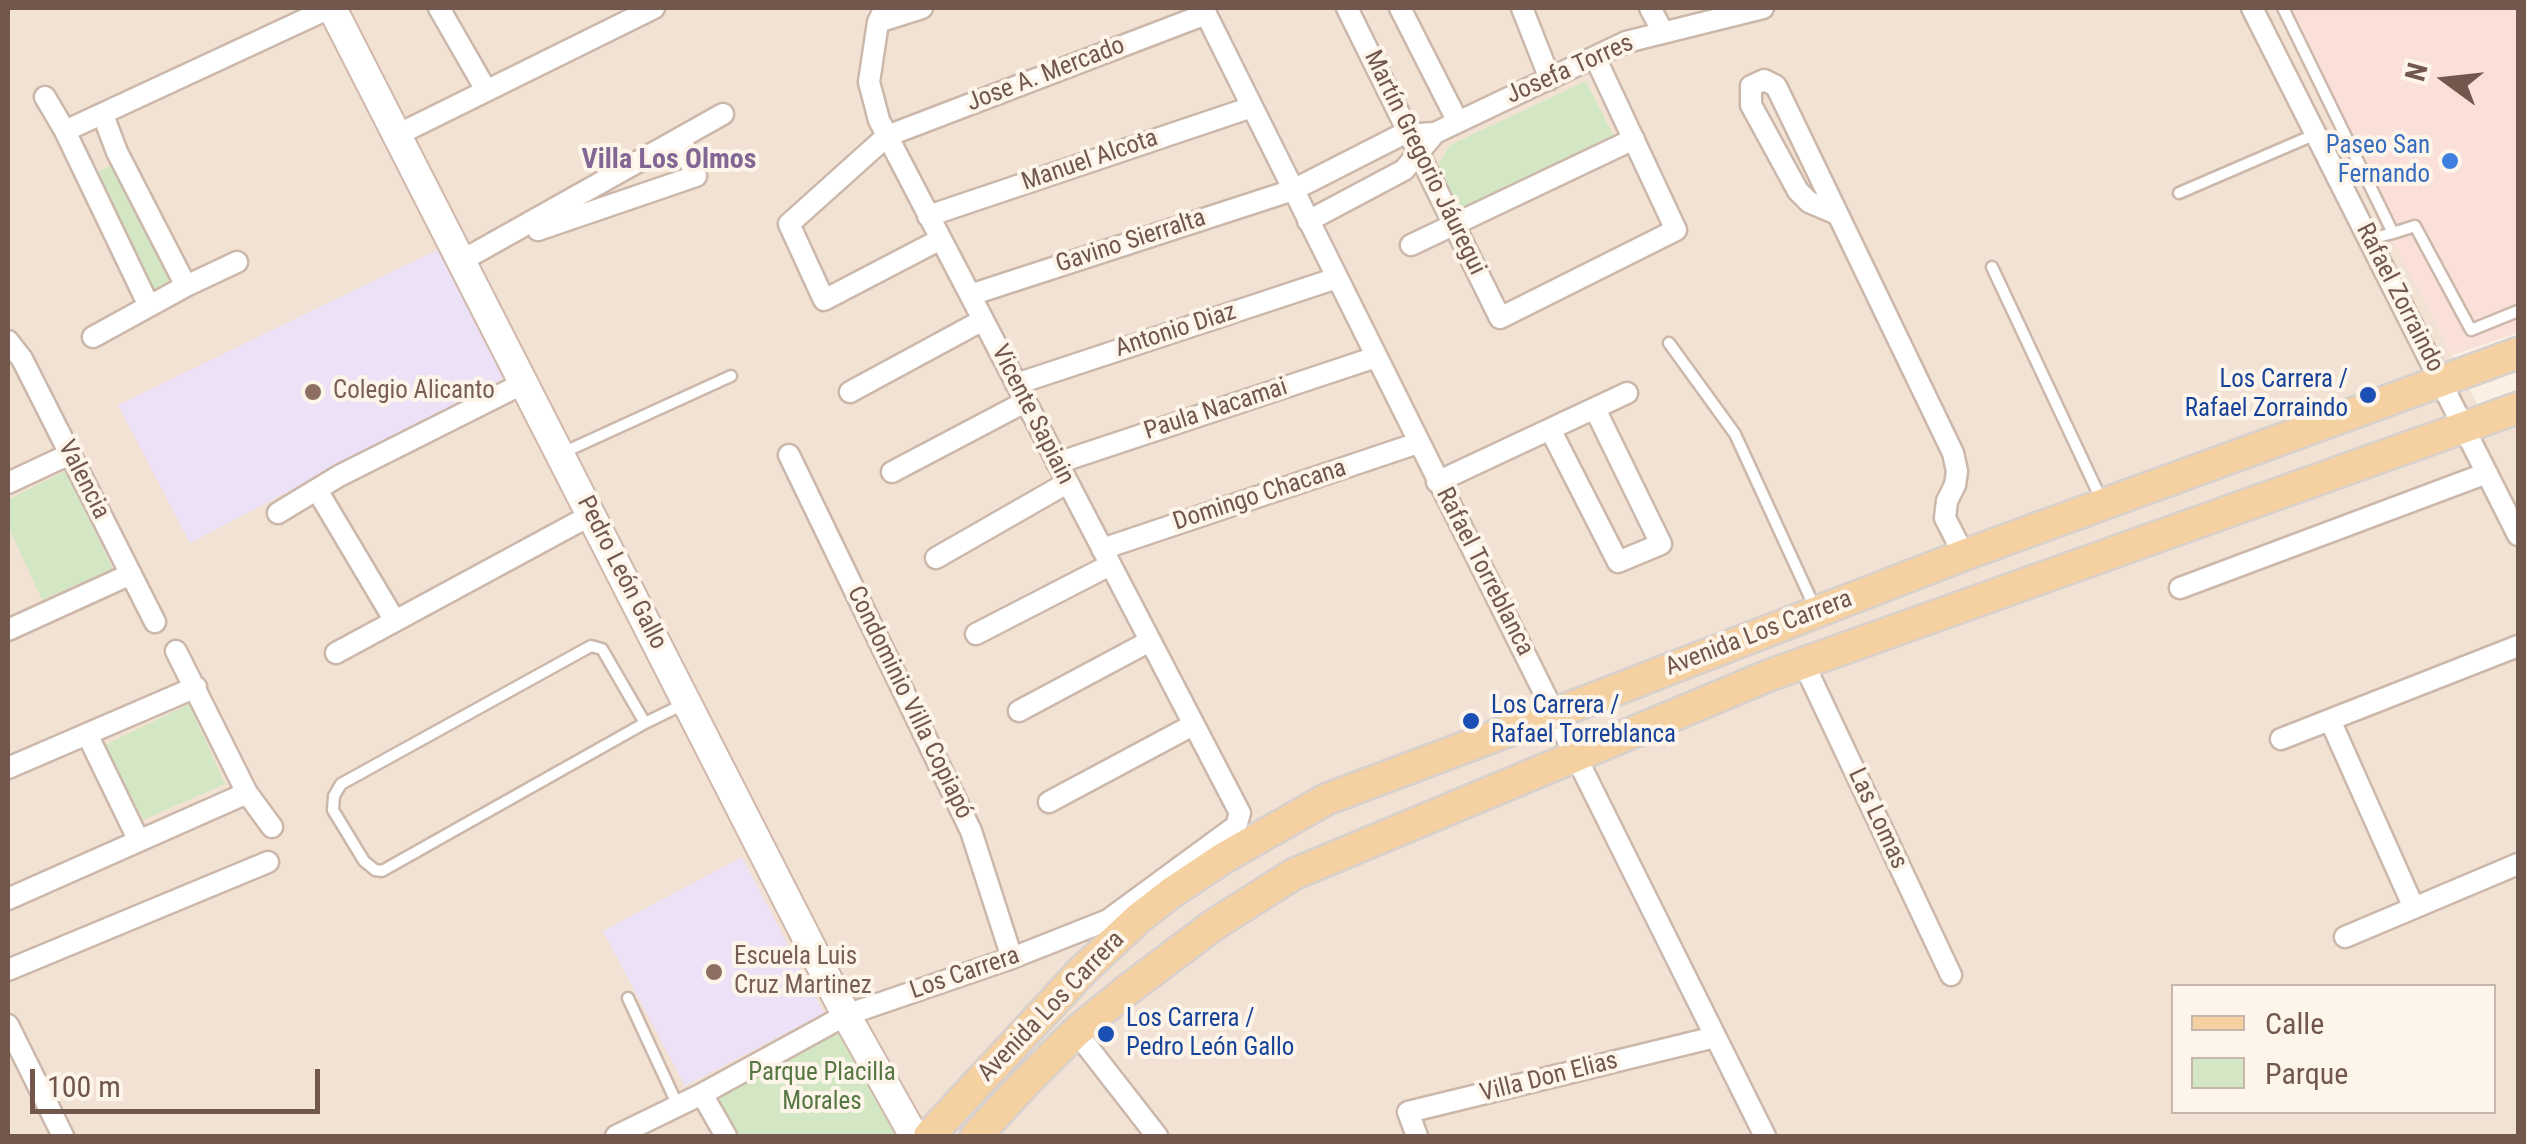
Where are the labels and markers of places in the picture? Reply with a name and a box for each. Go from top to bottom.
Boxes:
place label: Paseo San Fernando [2326,132,2430,191]
marker: Paseo San Fernando [2439,150,2461,172]
place label: Los Carrera / Rafael Zorraindo [2185,366,2348,425]
place label: Colegio Alicanto [333,377,495,407]
marker: Colegio Alicanto [302,381,324,403]
marker: Los Carrera / Rafael Zorraindo [2357,384,2379,406]
place label: Los Carrera / Rafael Torreblanca [1491,692,1676,751]
marker: Los Carrera / Rafael Torreblanca [1460,710,1482,732]
place label: Escuela Luis Cruz Martinez [734,943,872,1002]
marker: Escuela Luis Cruz Martinez [703,961,725,983]
place label: Los Carrera / Pedro León Gallo [1126,1005,1294,1064]
marker: Los Carrera / Pedro León Gallo [1095,1023,1117,1045]

